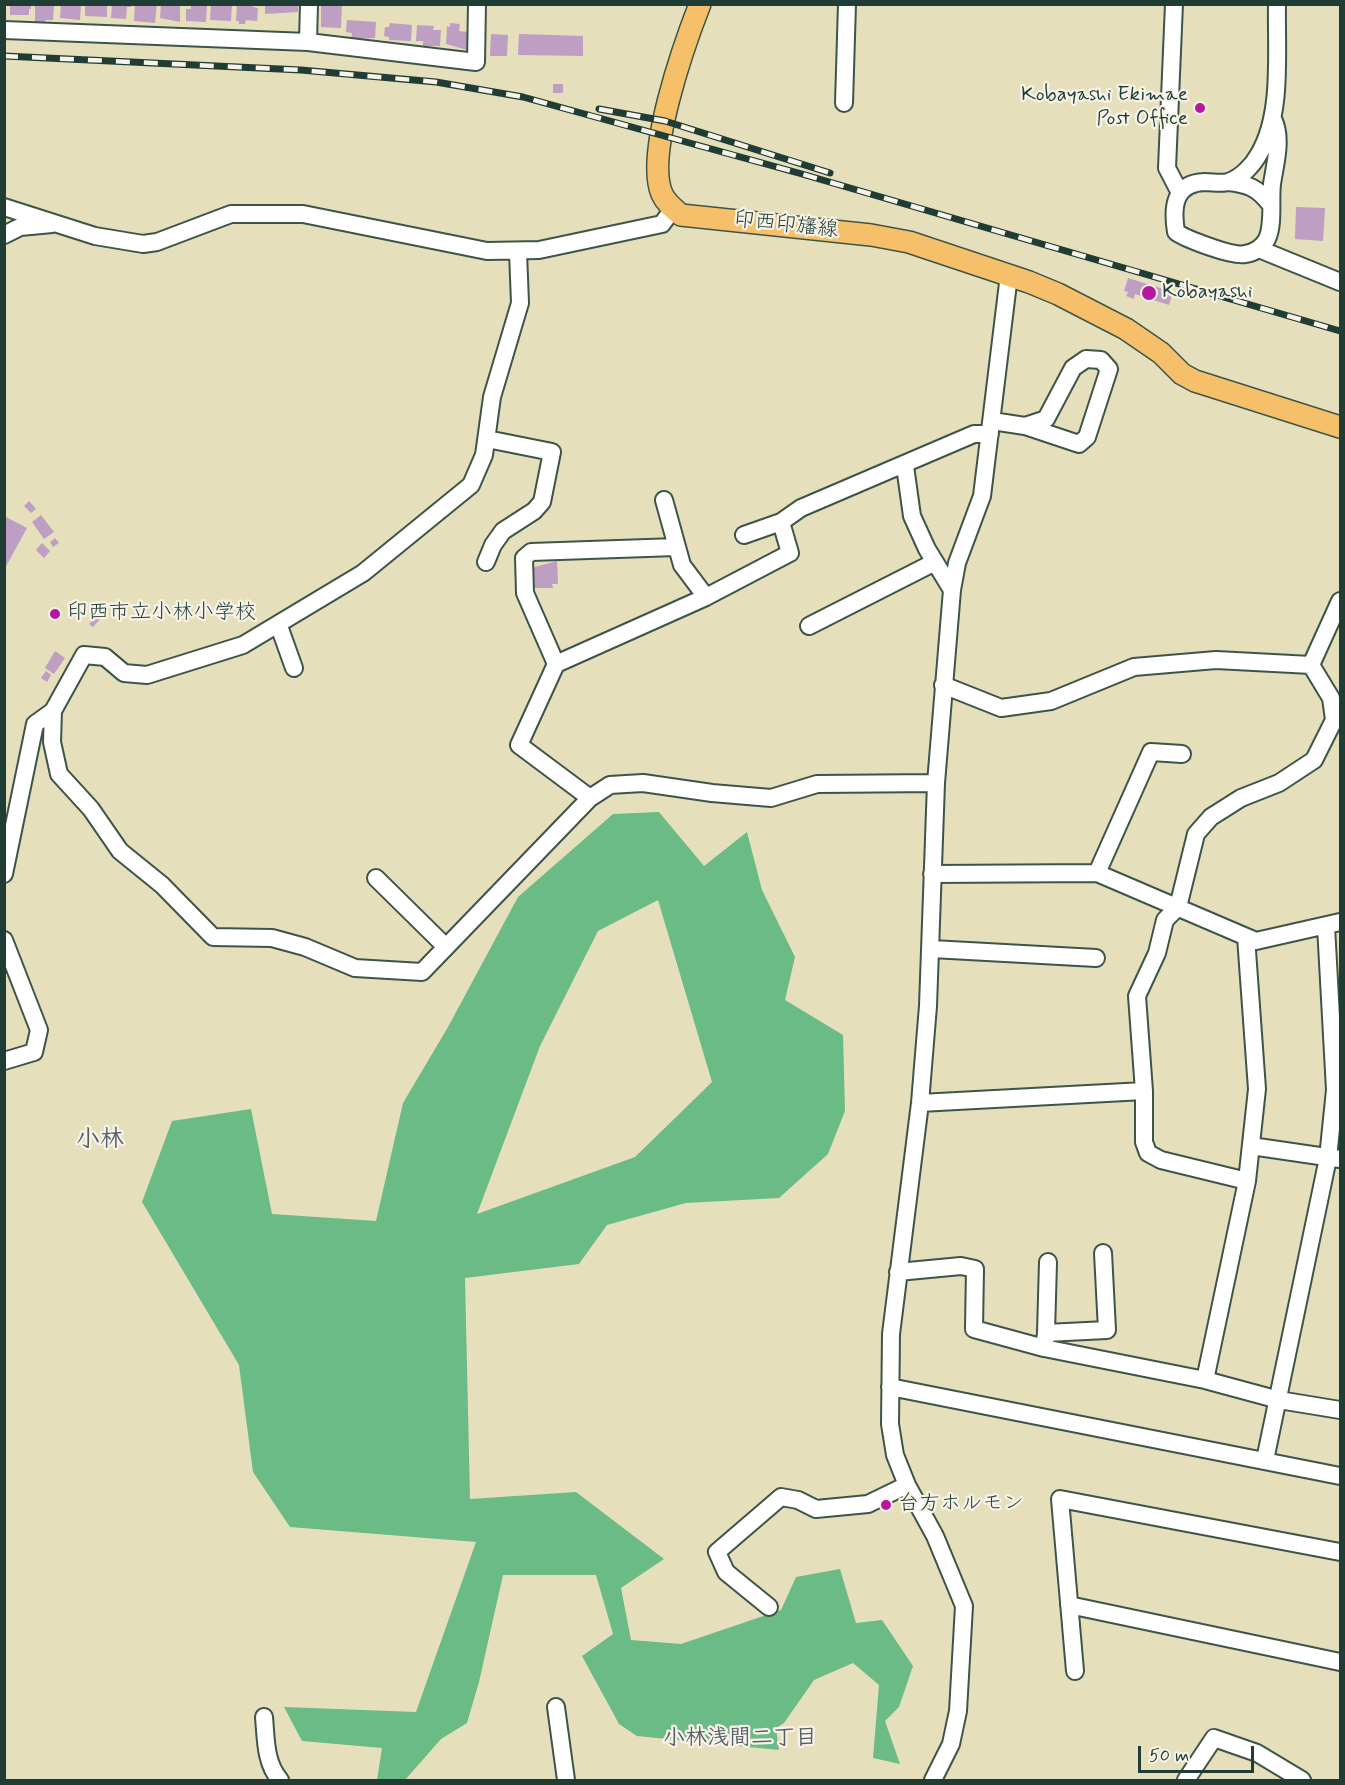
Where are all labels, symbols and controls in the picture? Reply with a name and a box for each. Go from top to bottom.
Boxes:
place label: Kobayashi Ekimae Post Office [1021,83,1188,133]
marker: Kobayashi Ekimae Post Office [1193,101,1207,115]
street label: 印西印旛線 [732,208,840,244]
place label: Kobayashi [1162,280,1253,306]
marker: Kobayashi [1140,284,1158,302]
place label: 印西市立小林小学校 [67,601,256,627]
marker: 印西市立小林小学校 [48,607,62,621]
district label: 小林 [76,1127,124,1155]
place label: 台方ホルモン [898,1492,1024,1518]
marker: 台方ホルモン [879,1498,893,1512]
district label: 小林浅間二丁目 [663,1726,817,1752]
scale bar [1141,1734,1256,1772]
text: 50 m [1149,1744,1189,1768]

